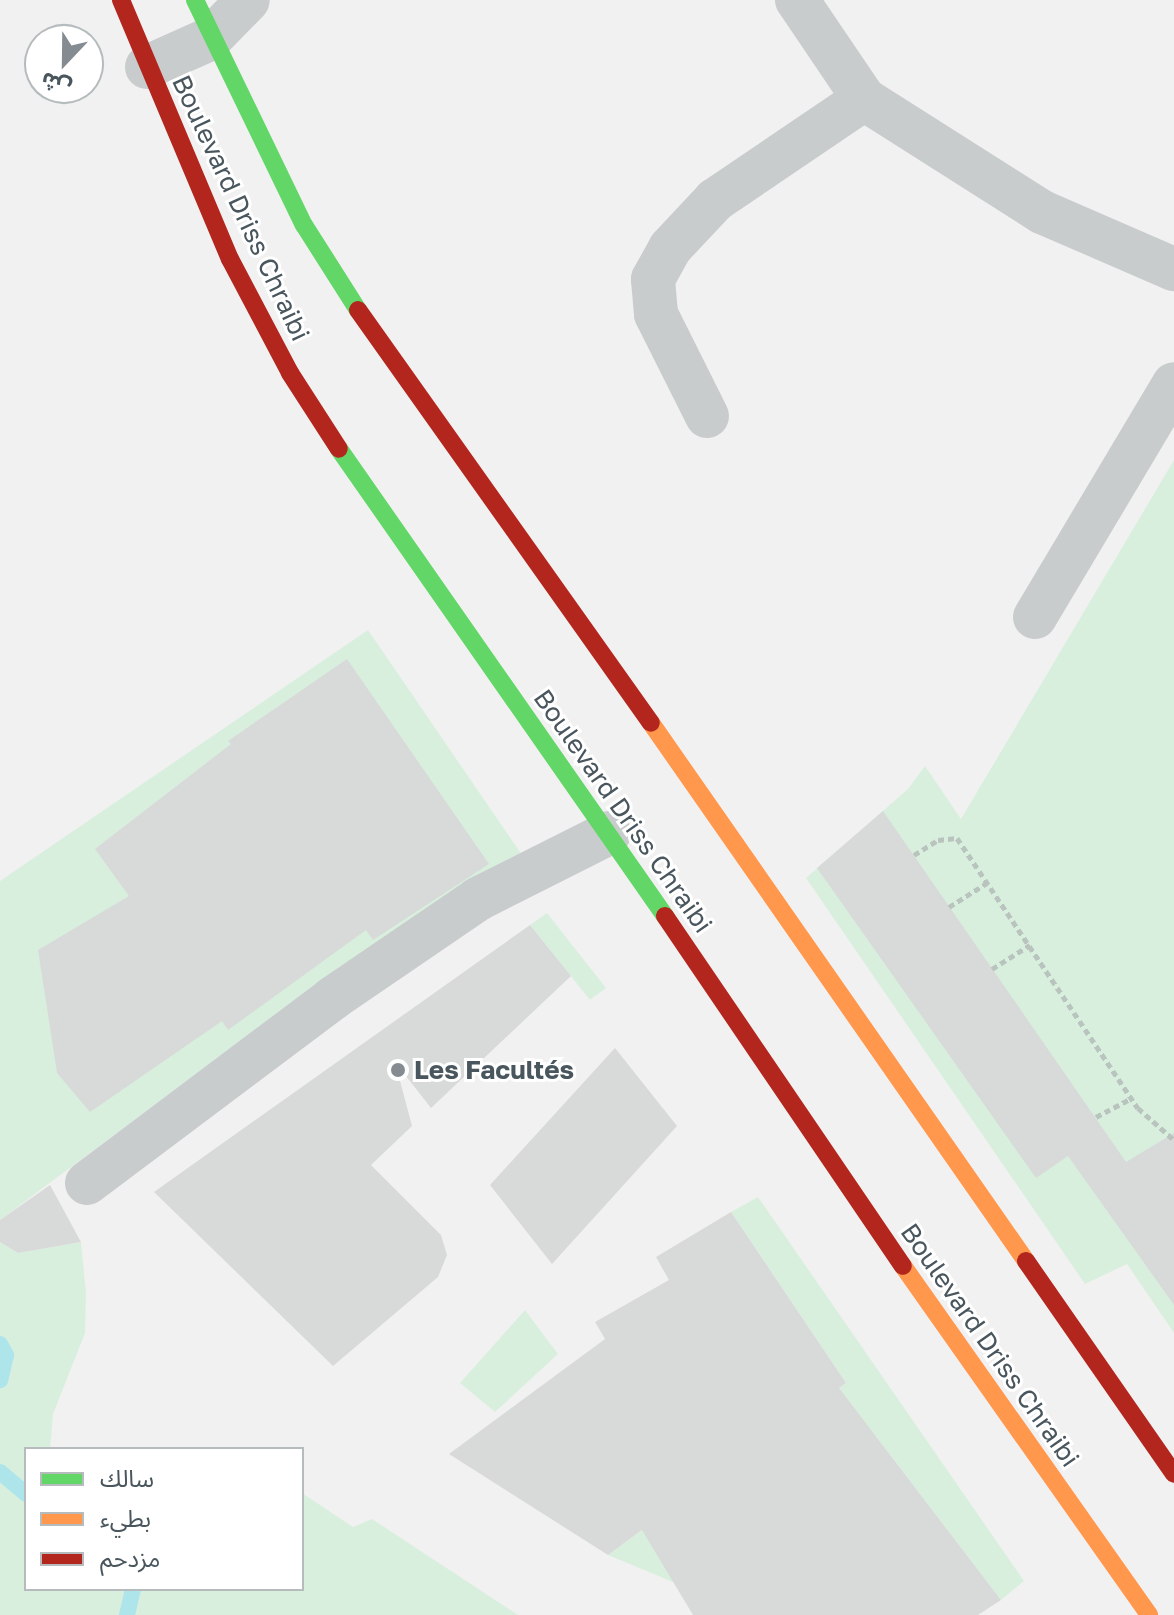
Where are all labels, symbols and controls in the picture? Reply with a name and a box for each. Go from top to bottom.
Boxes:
north arrow [24,24,104,104]
text: ش [37,67,75,103]
street label: Boulevard Driss Chraibi [166,70,316,346]
street label: Boulevard Driss Chraibi [527,683,719,939]
place label: Les Facultés [414,1054,574,1086]
marker: Les Facultés [389,1061,407,1079]
street label: Boulevard Driss Chraibi [894,1217,1086,1473]
legend [24,1447,304,1591]
text: سالك [100,1463,154,1492]
text: بطيء [100,1503,151,1532]
text: مزدحم [100,1543,160,1572]

